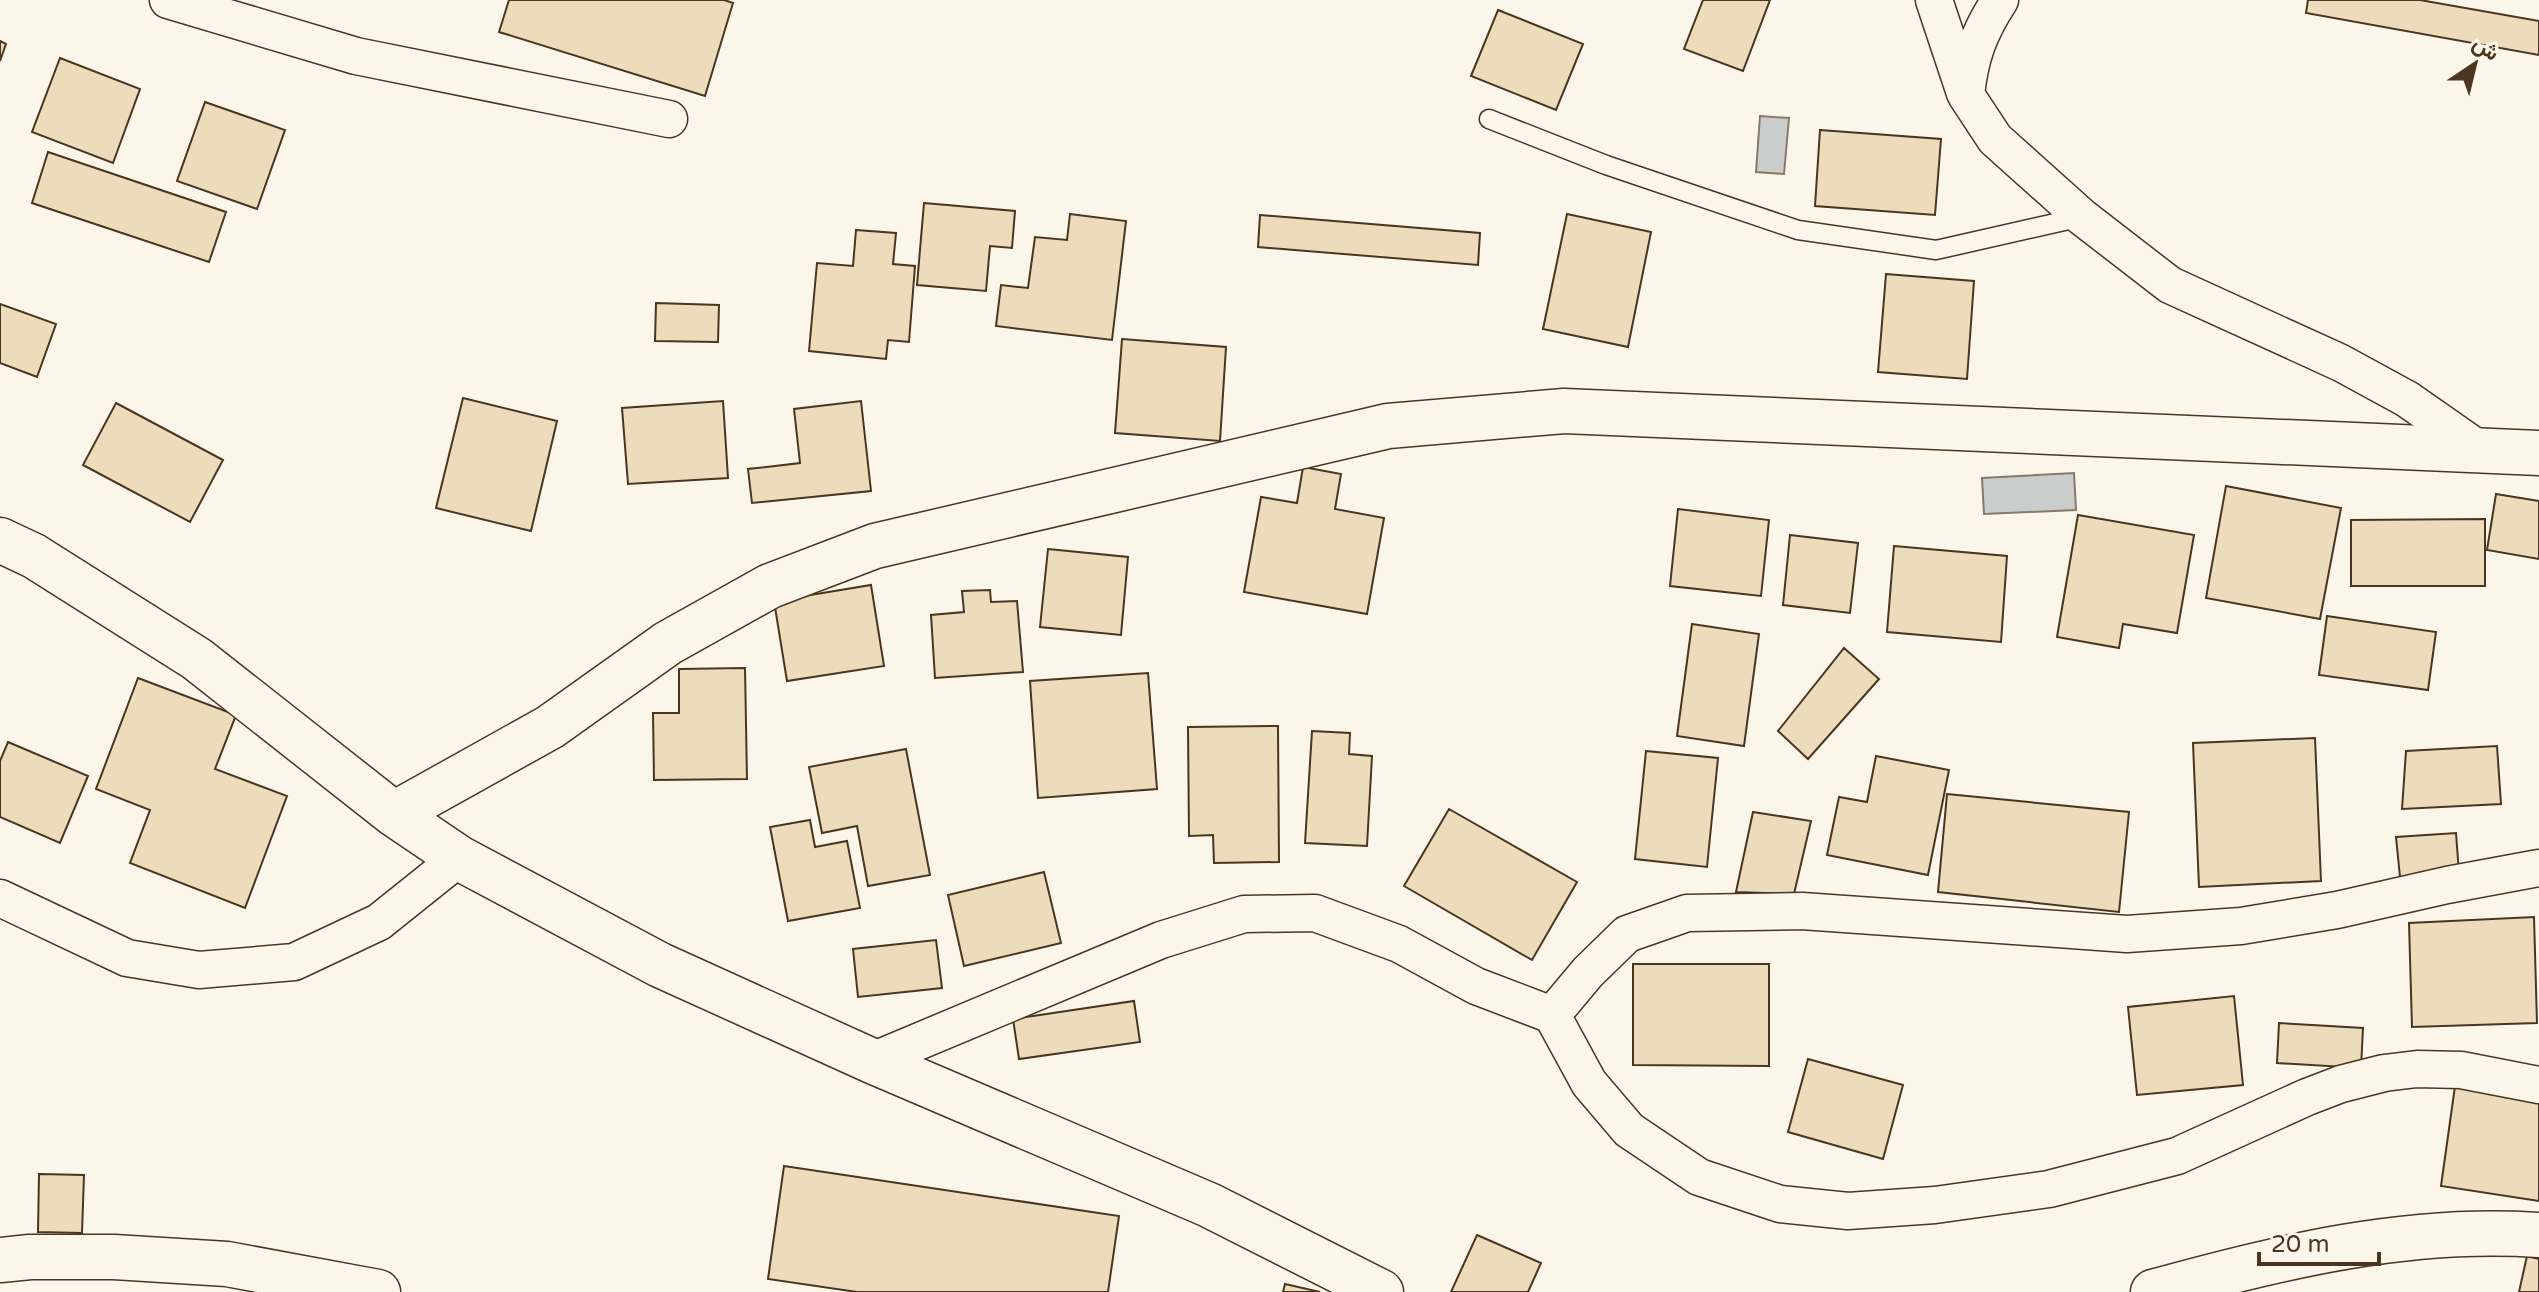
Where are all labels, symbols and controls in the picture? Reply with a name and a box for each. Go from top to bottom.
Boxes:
north arrow [2435,24,2515,104]
text: ش [2468,30,2504,67]
scale bar [2259,1216,2379,1266]
text: 20 m [2271,1230,2329,1259]

